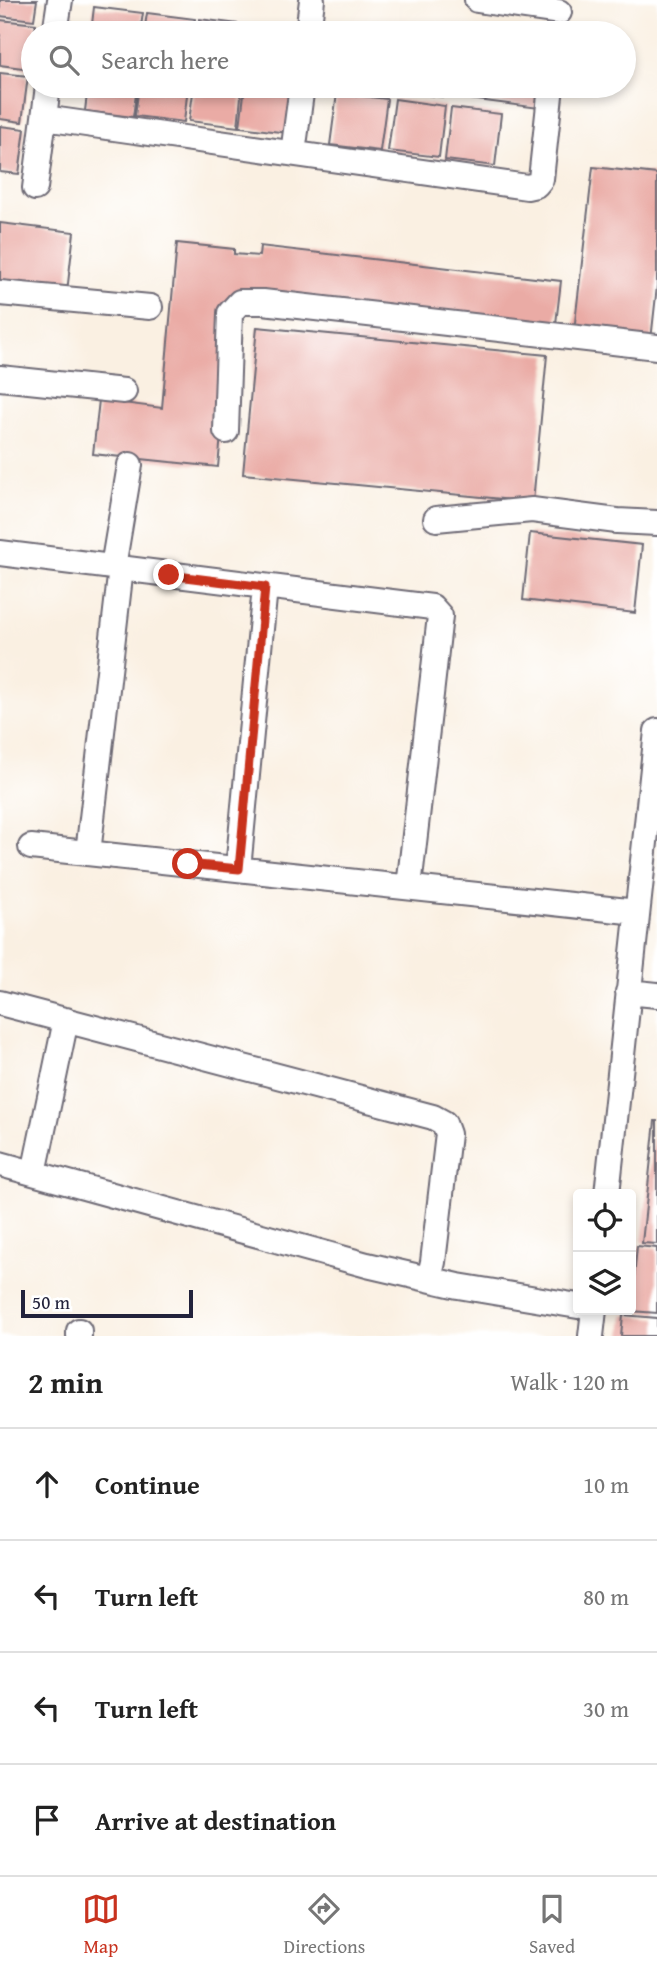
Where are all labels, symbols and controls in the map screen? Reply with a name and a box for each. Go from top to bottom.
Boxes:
search box [21,21,636,98]
text: Search here [101,40,229,79]
icon: search [45,41,83,79]
route end [153,559,184,590]
route start [172,848,203,879]
map controls [573,1189,636,1315]
button: locate [573,1189,636,1252]
button: layers [573,1252,636,1315]
scale bar [21,1287,192,1319]
text: 50 m [32,1288,70,1316]
text: 2 min [28,1360,103,1404]
text: Walk · 120 m [510,1365,629,1398]
icon: ahead [28,1465,66,1503]
text: Continue [95,1465,200,1504]
text: 10 m [583,1468,629,1501]
icon: left [28,1577,66,1615]
text: Turn left [95,1577,198,1616]
text: 80 m [583,1580,629,1613]
icon: left [28,1689,66,1727]
text: Turn left [95,1689,198,1728]
text: 30 m [583,1692,629,1725]
icon: arrive [28,1801,66,1839]
text: Arrive at destination [95,1801,336,1840]
tab: Map [82,1890,120,1960]
tab: Directions [284,1890,365,1960]
tab: Saved [529,1890,575,1960]

